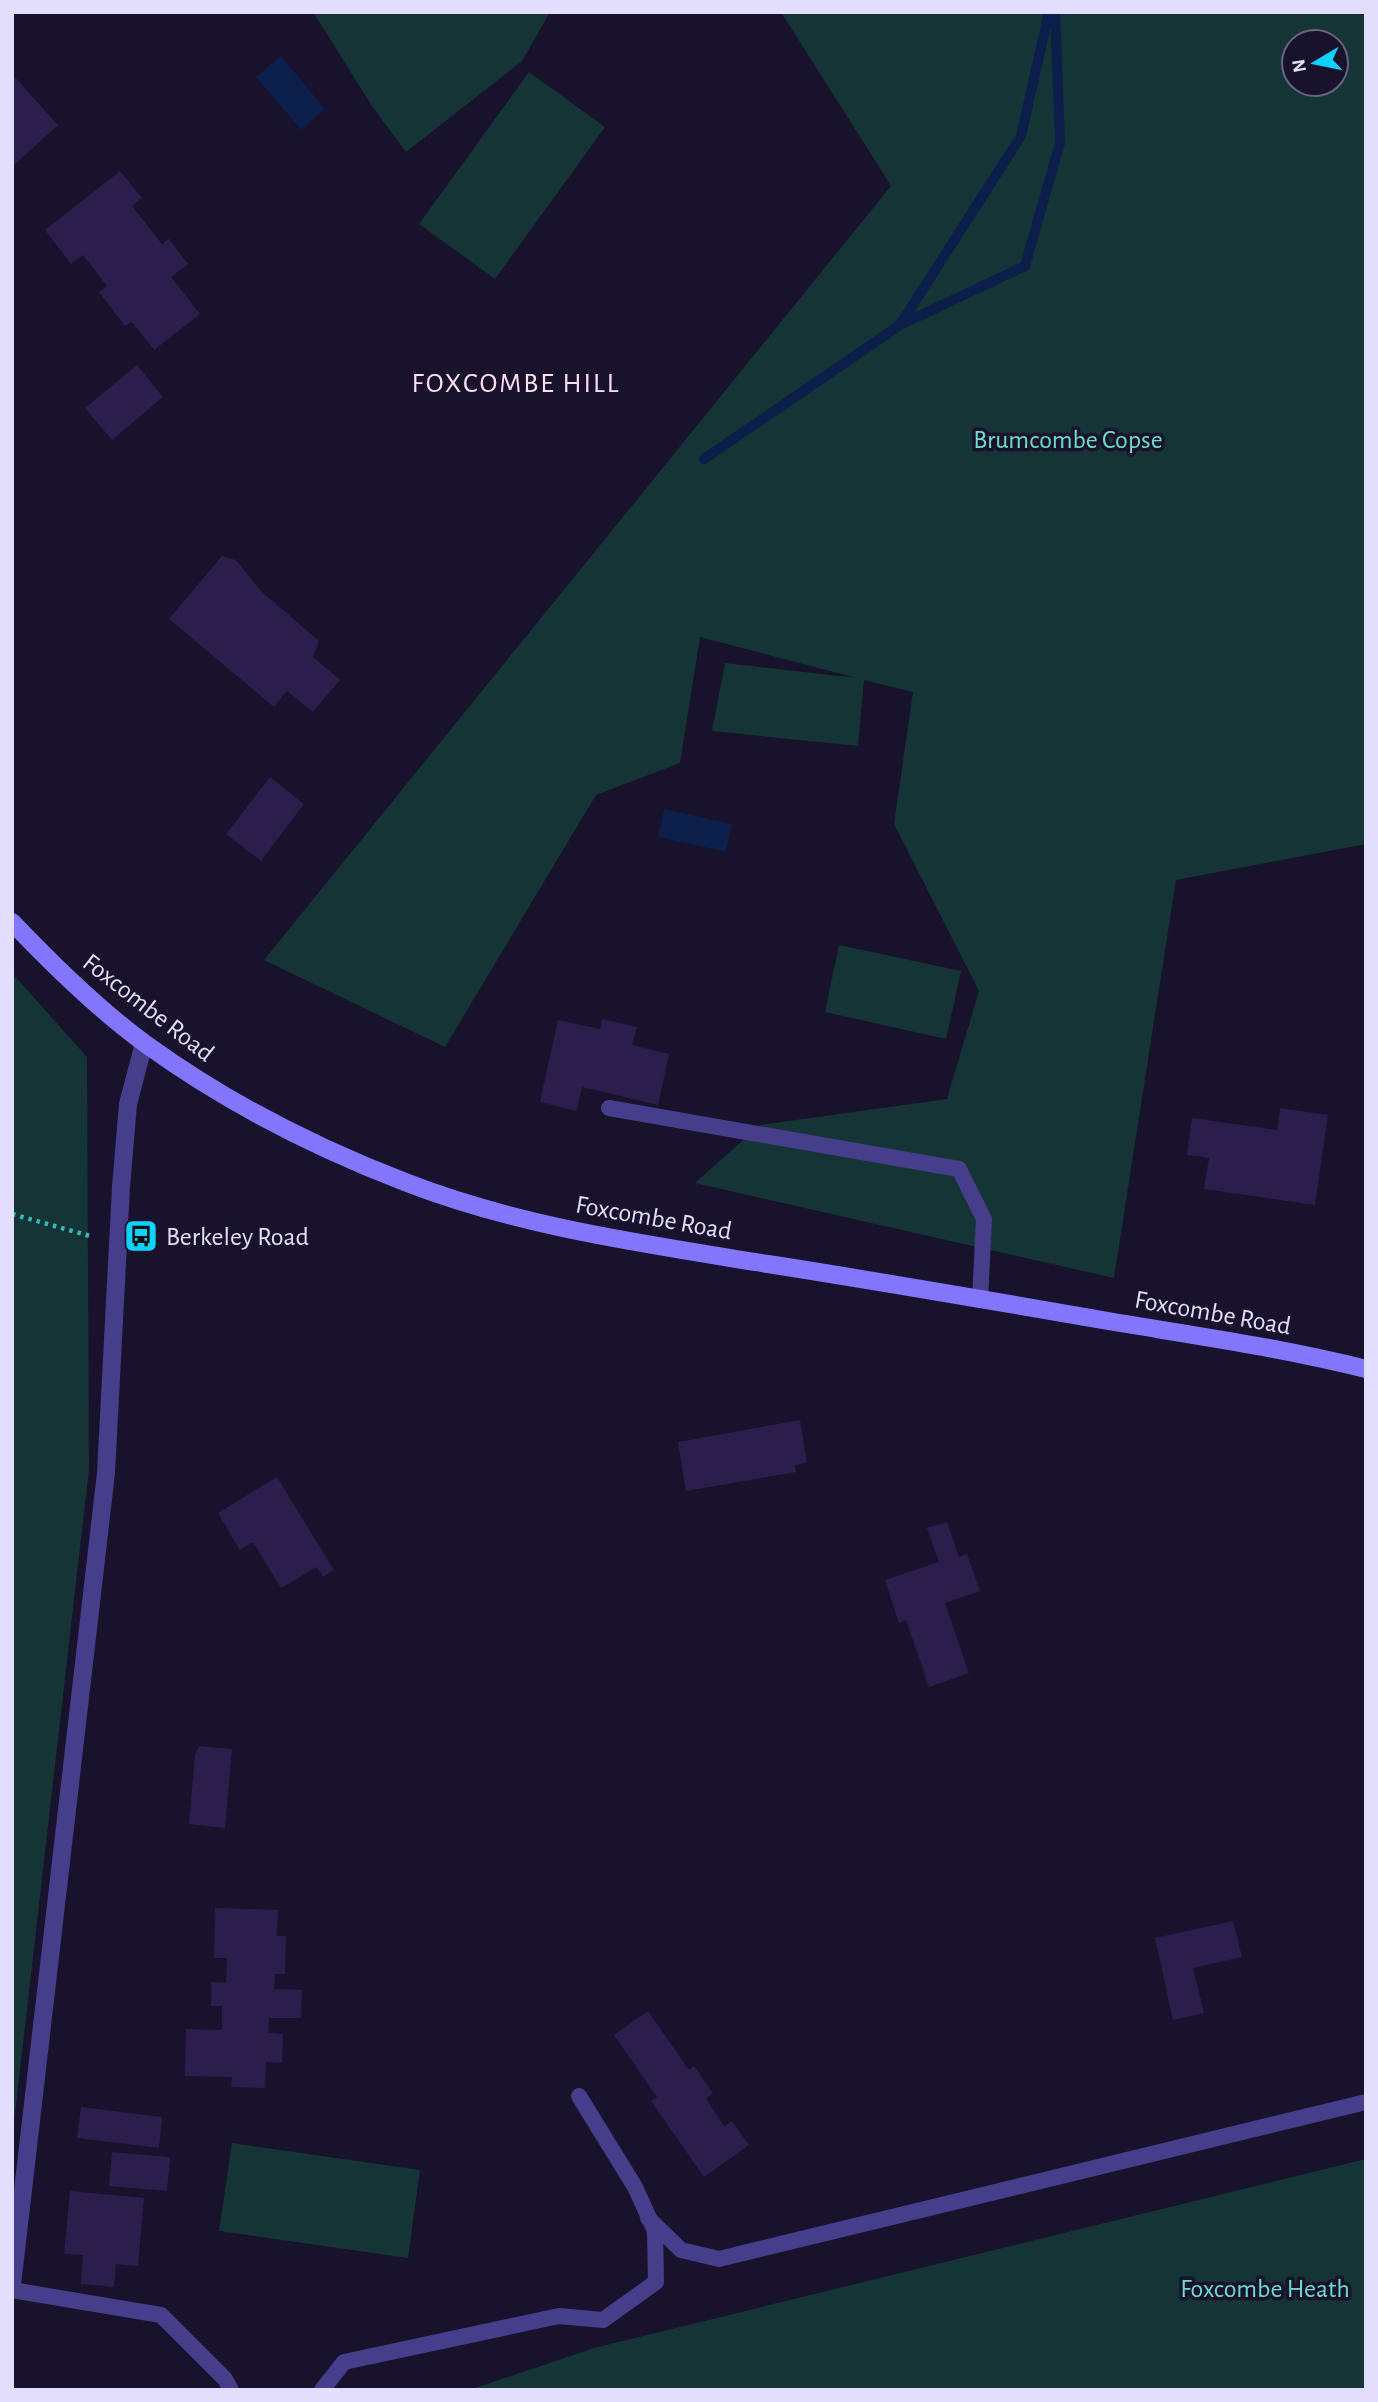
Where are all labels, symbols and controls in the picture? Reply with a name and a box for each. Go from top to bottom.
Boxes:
north arrow [1280,28,1350,98]
text: N [1289,58,1310,74]
district label: FOXCOMBE HILL [412,370,620,398]
park label: Brumcombe Copse [973,427,1163,453]
street label: Foxcombe Road [78,949,219,1067]
street label: Foxcombe Road [574,1191,734,1245]
bus stop icon: Berkeley Road [122,1217,160,1255]
place label: Berkeley Road [166,1224,309,1250]
street label: Foxcombe Road [1133,1286,1293,1340]
park label: Foxcombe Heath [1180,2276,1350,2302]

